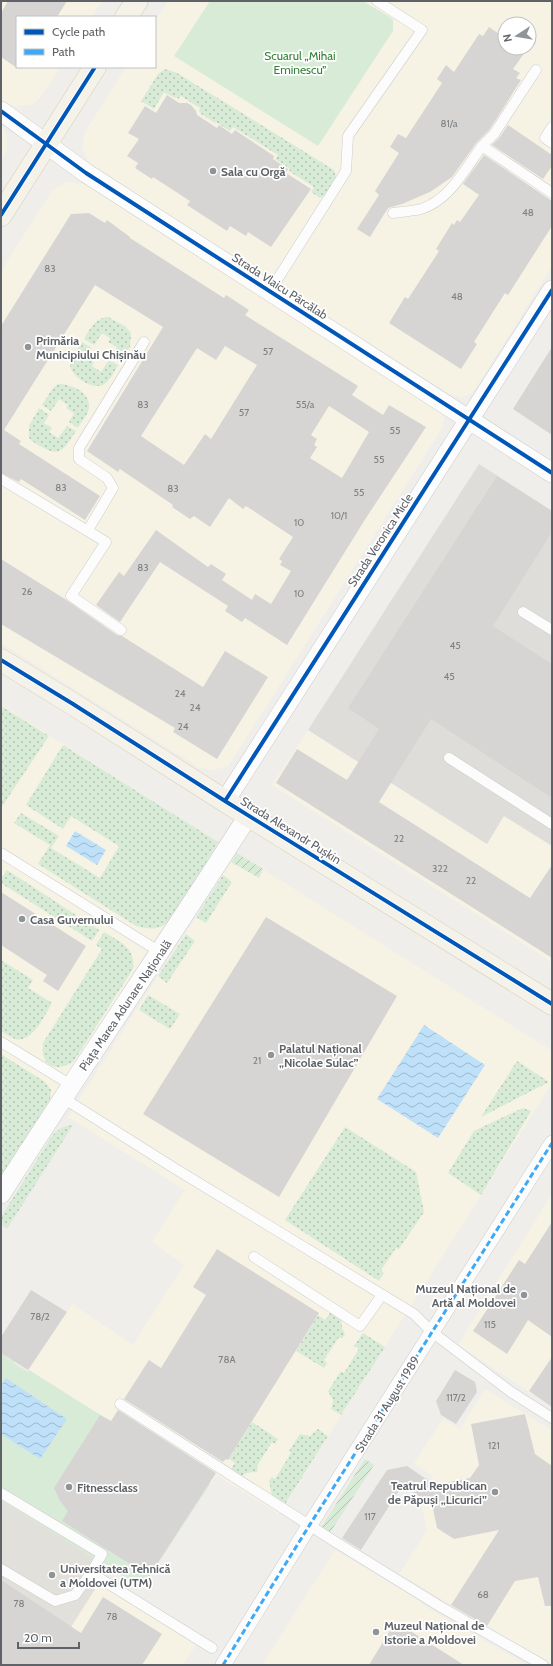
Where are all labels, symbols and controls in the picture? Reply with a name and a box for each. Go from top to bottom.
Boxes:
legend [16,16,156,68]
north arrow [497,16,537,56]
text: Cycle path [52,24,105,39]
text: N [500,33,515,43]
text: Path [52,44,75,59]
park label: Scuarul „Mihai Eminescu” [264,48,336,77]
house number: 81/a [441,117,458,130]
place label: Sala cu Orgă [221,164,286,179]
marker: Sala cu Orgă [208,166,218,176]
house number: 48 [522,206,534,219]
street label: Strada Vlaicu Pârcălab [229,250,331,323]
house number: 83 [44,262,56,275]
house number: 48 [451,290,463,303]
place label: Primăria Municipiului Chișinău [36,333,146,363]
marker: Primăria Municipiului Chișinău [23,342,33,352]
house number: 57 [263,345,273,358]
house number: 83 [137,398,149,411]
house number: 55/a [296,398,314,411]
house number: 57 [239,406,249,419]
house number: 55 [390,424,400,437]
house number: 55 [374,453,384,466]
house number: 83 [55,481,67,494]
house number: 83 [167,482,179,495]
house number: 55 [354,486,364,499]
street label: Strada Veronica Micle [344,491,416,589]
house number: 10/1 [331,509,347,522]
house number: 10 [294,516,304,529]
house number: 83 [137,561,149,574]
house number: 26 [22,585,33,598]
house number: 10 [294,587,304,600]
house number: 45 [449,639,461,652]
house number: 45 [443,670,455,683]
house number: 24 [174,687,186,700]
house number: 24 [189,701,201,714]
house number: 24 [177,720,189,733]
street label: Strada Alexandr Pușkin [237,793,344,868]
house number: 22 [394,832,404,845]
house number: 322 [432,862,448,875]
house number: 22 [466,874,476,887]
place label: Casa Guvernului [30,912,113,927]
marker: Casa Guvernului [17,914,27,924]
street label: Piața Marea Adunare Națională [76,936,175,1074]
place label: Palatul Național „Nicolae Sulac” [279,1041,362,1070]
marker: Palatul Național „Nicolae Sulac” [266,1050,276,1060]
house number: 21 [253,1054,261,1067]
place label: Muzeul Național de Artă al Moldovei [416,1281,516,1310]
marker: Muzeul Național de Artă al Moldovei [519,1290,529,1300]
house number: 78/2 [30,1310,50,1323]
house number: 115 [484,1318,496,1331]
house number: 78A [218,1353,236,1366]
street label: Strada 31 August 1989 [351,1353,423,1455]
house number: 117/2 [446,1391,466,1404]
house number: 121 [488,1439,500,1452]
place label: Teatrul Republican de Păpuși „Licurici” [388,1478,487,1508]
place label: Fitnessclass [77,1480,138,1495]
marker: Fitnessclass [64,1482,74,1492]
marker: Teatrul Republican de Păpuși „Licurici” [490,1487,500,1497]
house number: 117 [364,1510,376,1523]
place label: Universitatea Tehnică a Moldovei (UTM) [60,1561,170,1590]
marker: Universitatea Tehnică a Moldovei (UTM) [47,1570,57,1580]
house number: 68 [477,1588,489,1601]
house number: 78 [13,1597,25,1610]
house number: 78 [106,1610,118,1623]
place label: Muzeul Național de Istorie a Moldovei [384,1618,484,1647]
scale bar [18,1624,79,1650]
marker: Muzeul Național de Istorie a Moldovei [371,1627,381,1637]
text: 20 m [24,1630,52,1645]

